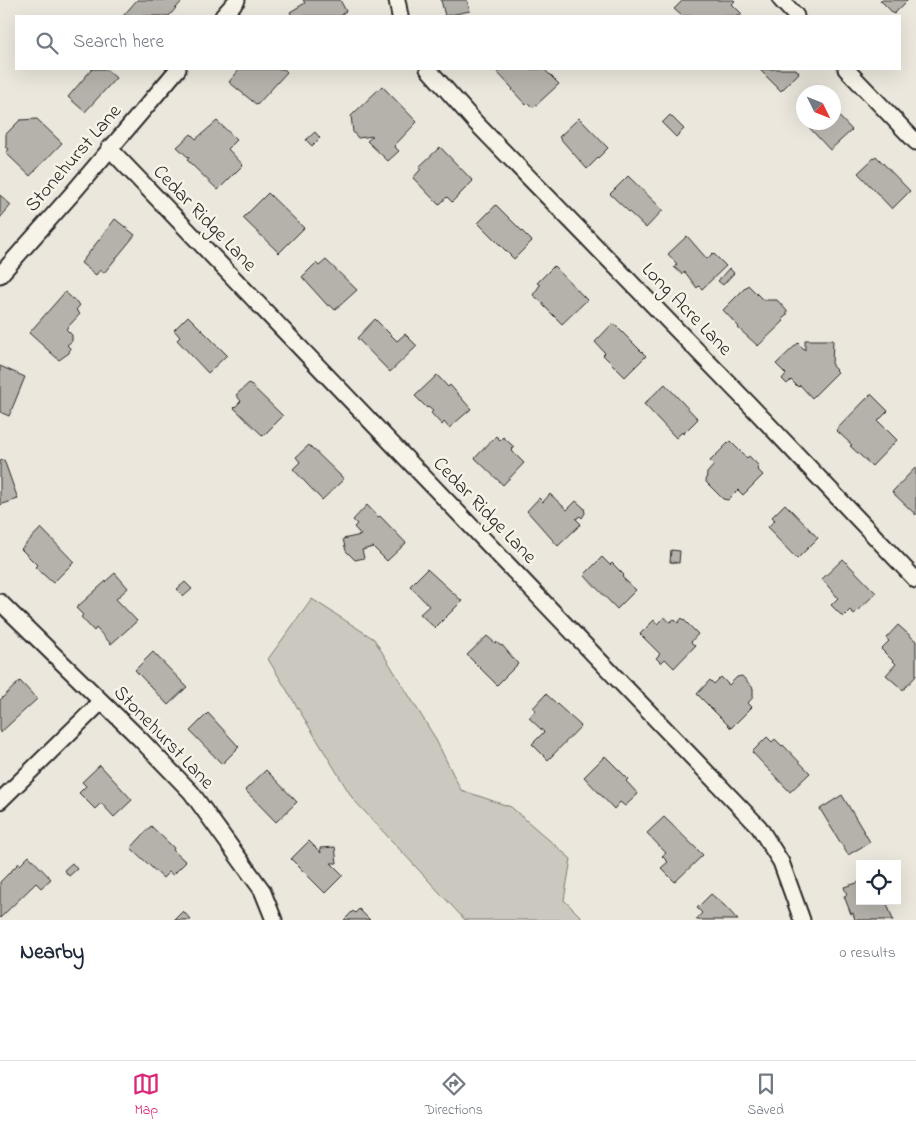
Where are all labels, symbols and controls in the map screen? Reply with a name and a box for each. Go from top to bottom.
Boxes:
search box [15,15,901,70]
icon: search [33,29,61,57]
text: Search here [73,29,164,56]
north arrow [796,85,841,130]
street label: Stonehurst Lane [19,99,129,219]
street label: Cedar Ridge Lane [145,159,263,280]
street label: Long Acre Lane [633,257,738,364]
street label: Cedar Ridge Lane [425,451,543,572]
street label: Stonehurst Lane [106,679,220,797]
map controls [856,860,901,905]
button: locate [856,860,901,905]
text: Nearby [20,938,84,968]
text: 0 results [840,941,896,965]
tab: Map [132,1070,160,1121]
tab: Directions [425,1070,483,1121]
tab: Saved [747,1070,784,1121]

